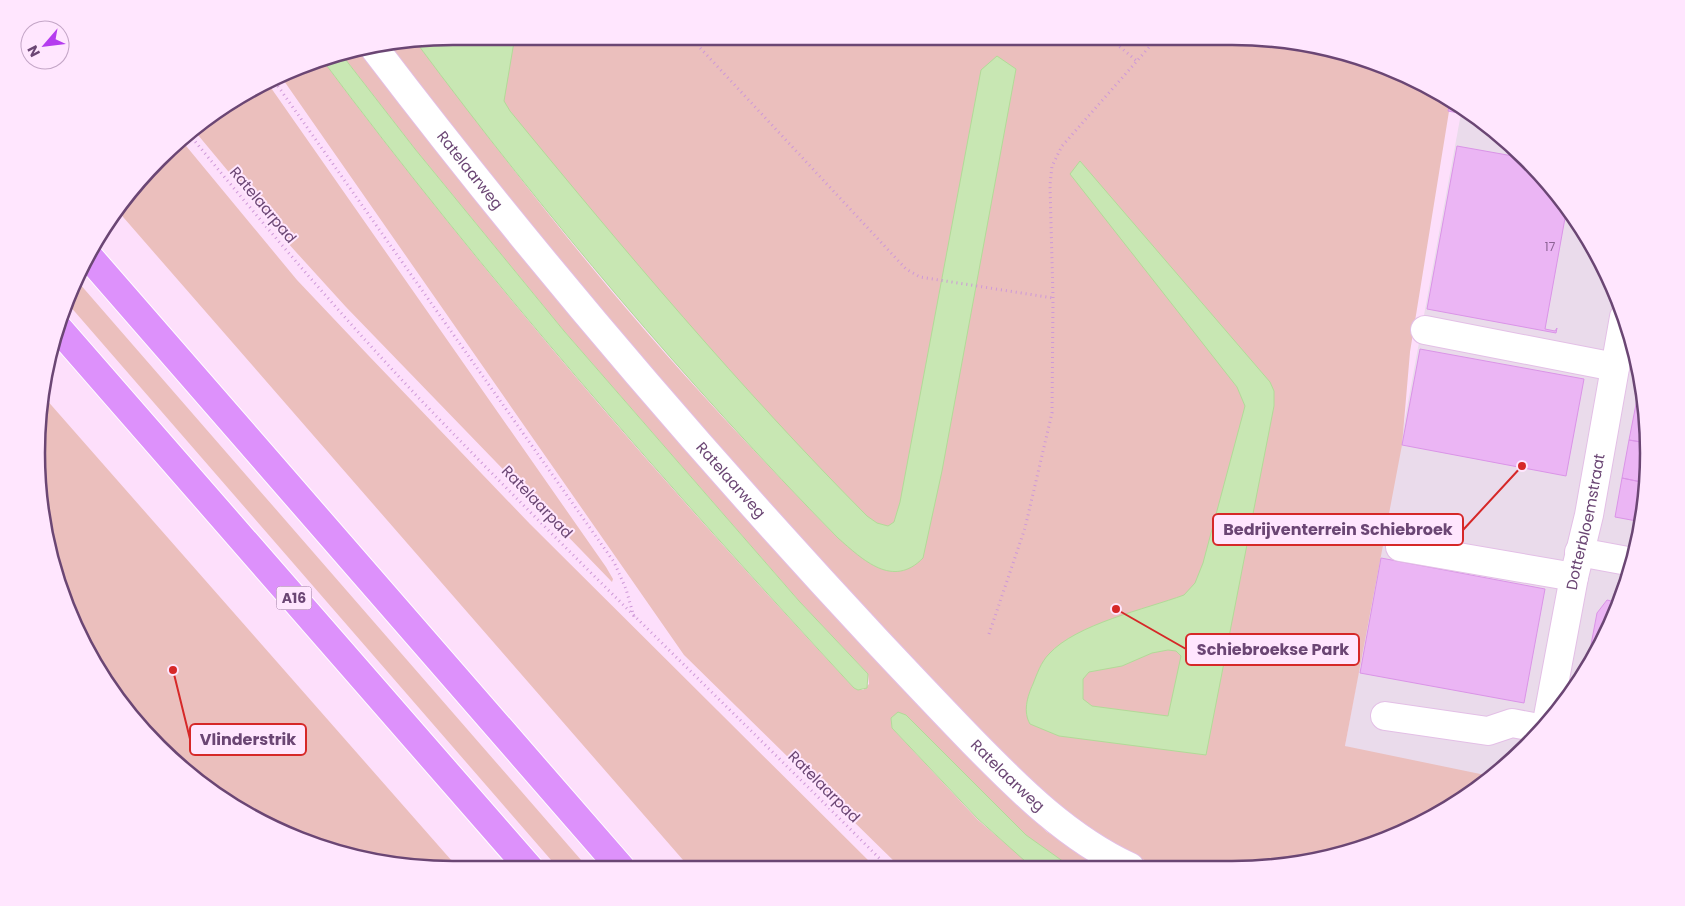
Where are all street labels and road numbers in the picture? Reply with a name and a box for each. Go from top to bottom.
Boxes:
street label: Ratelaarweg [432,126,508,214]
street label: Ratelaarpad [225,162,302,247]
street label: Ratelaarweg [692,437,771,522]
street label: Dotterbloemstraat [1561,452,1610,592]
street label: Ratelaarpad [497,461,578,543]
road number: A16 [276,586,312,610]
street label: Ratelaarweg [966,735,1049,816]
street label: Ratelaarpad [784,746,865,827]

